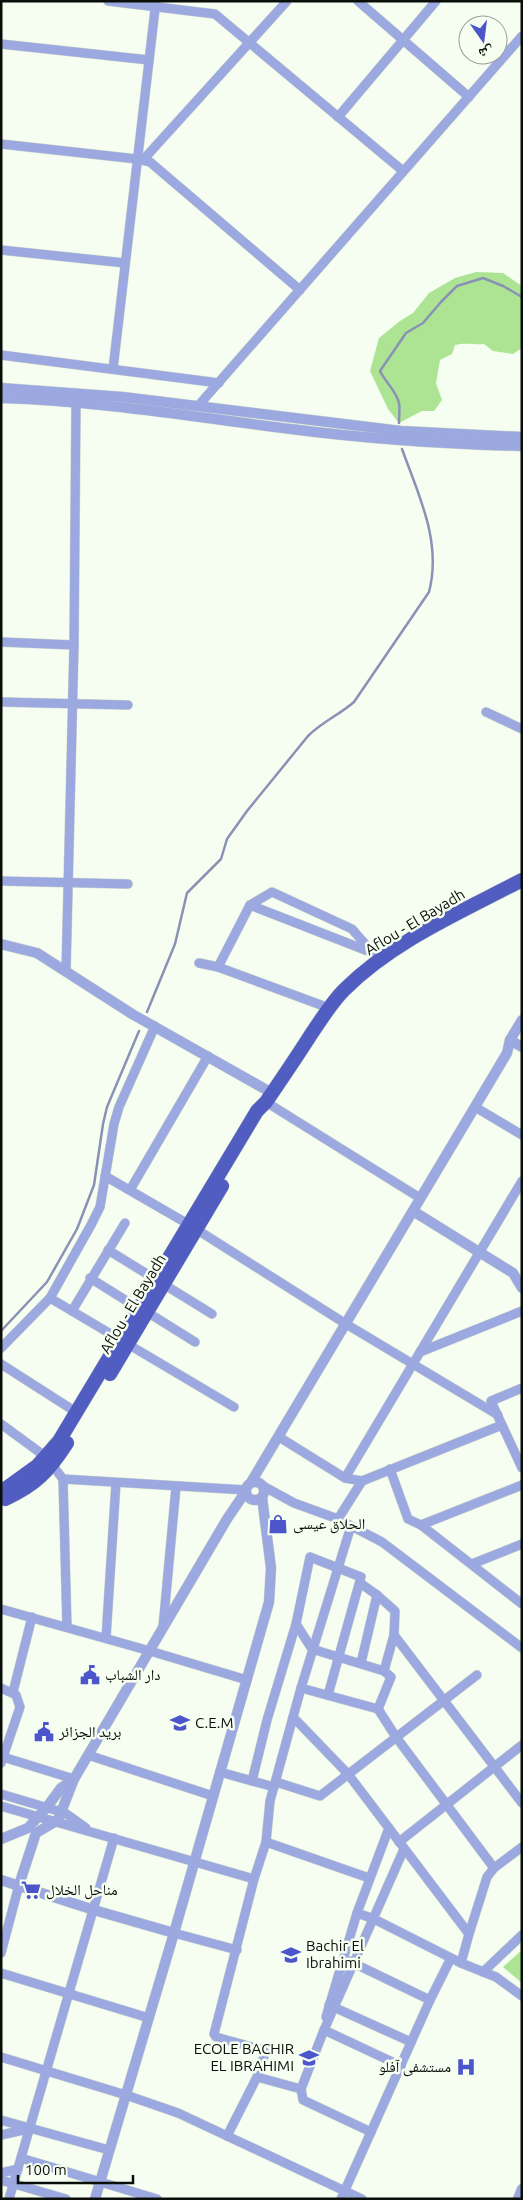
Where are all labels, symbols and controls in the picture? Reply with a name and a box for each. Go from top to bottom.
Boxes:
north arrow [458,15,508,65]
text: ش [477,42,495,62]
street label: Aflou - El Bayadh [362,885,468,958]
street label: Aflou - El Bayadh [96,1251,169,1357]
shop icon: الحلاق عيسى [267,1513,289,1535]
place label: الحلاق عيسى [293,1515,365,1534]
public building icon: دار الشباب [79,1664,101,1686]
place label: دار الشباب [105,1666,160,1684]
school or university icon: C.E.M [169,1712,191,1734]
place label: C.E.M [195,1714,234,1731]
public building icon: بريد الجزائر [33,1721,55,1743]
place label: بريد الجزائر [58,1723,121,1741]
supermarket icon: مناحل الخلال [20,1879,42,1901]
place label: مناحل الخلال [46,1881,118,1900]
place label: Bachir El Ibrahimi [306,1937,364,1971]
school or university icon: Bachir El Ibrahimi [280,1944,302,1966]
place label: ECOLE BACHIR EL IBRAHIMI [194,2040,294,2074]
school or university icon: ECOLE BACHIR EL IBRAHIMI [298,2047,320,2069]
hospital icon: مستشفى آفلو [455,2056,477,2078]
place label: مستشفى آفلو [379,2058,451,2077]
scale bar [18,2152,132,2184]
text: 100 m [25,2161,67,2178]

